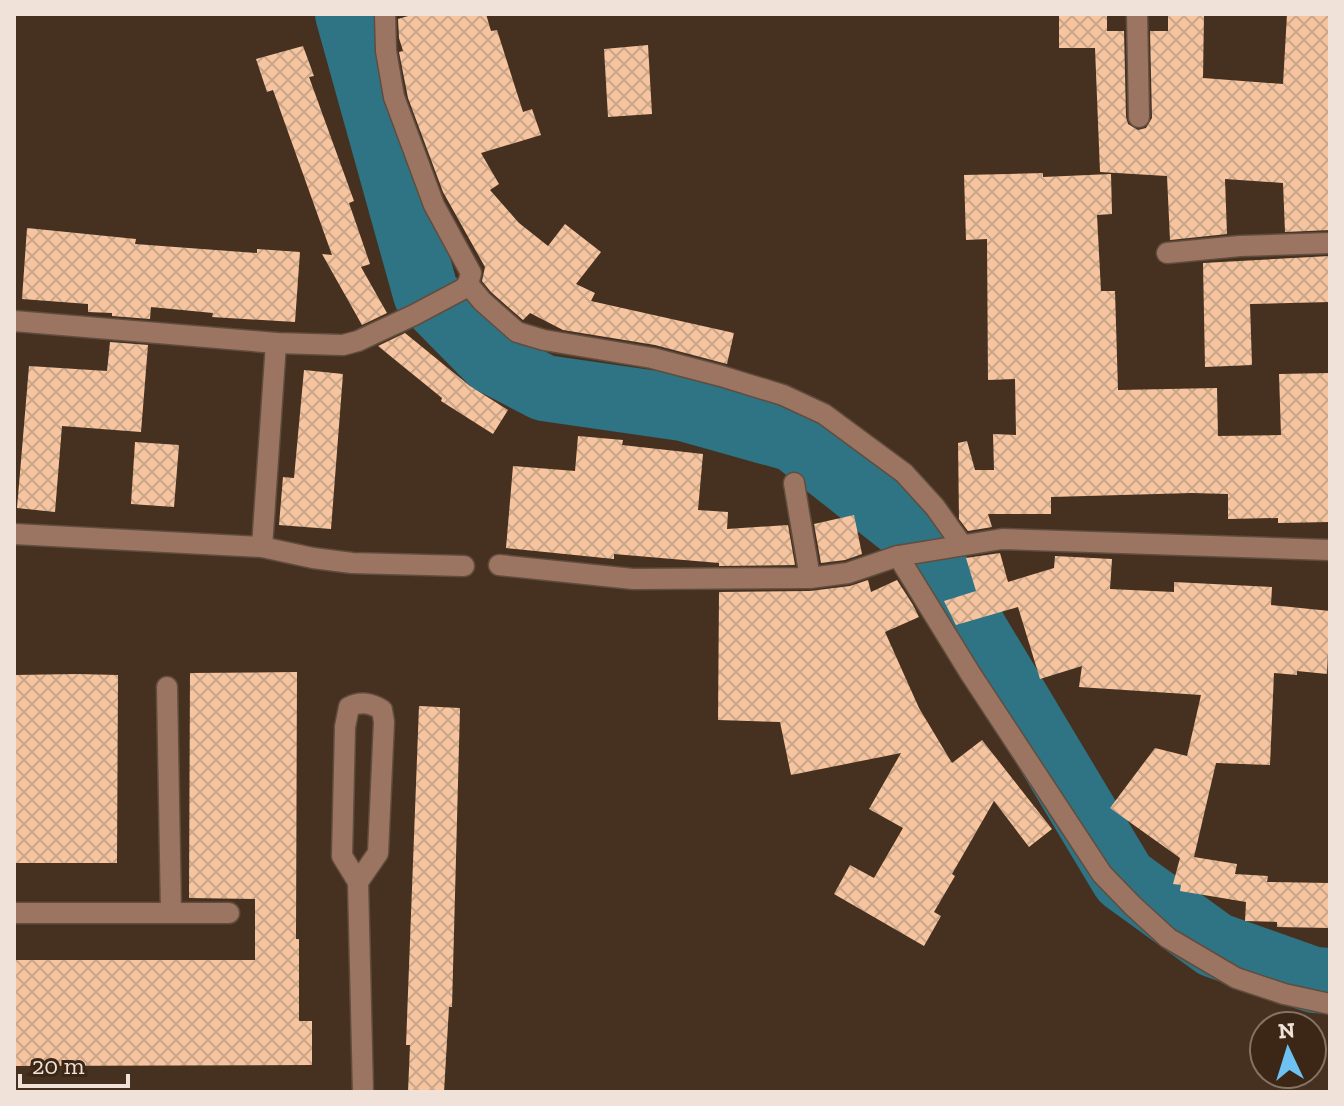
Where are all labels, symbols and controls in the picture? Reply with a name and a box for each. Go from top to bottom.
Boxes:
north arrow [1248,1010,1328,1090]
text: N [1277,1016,1296,1045]
scale bar [20,1038,128,1088]
text: 20 m [32,1051,85,1080]

